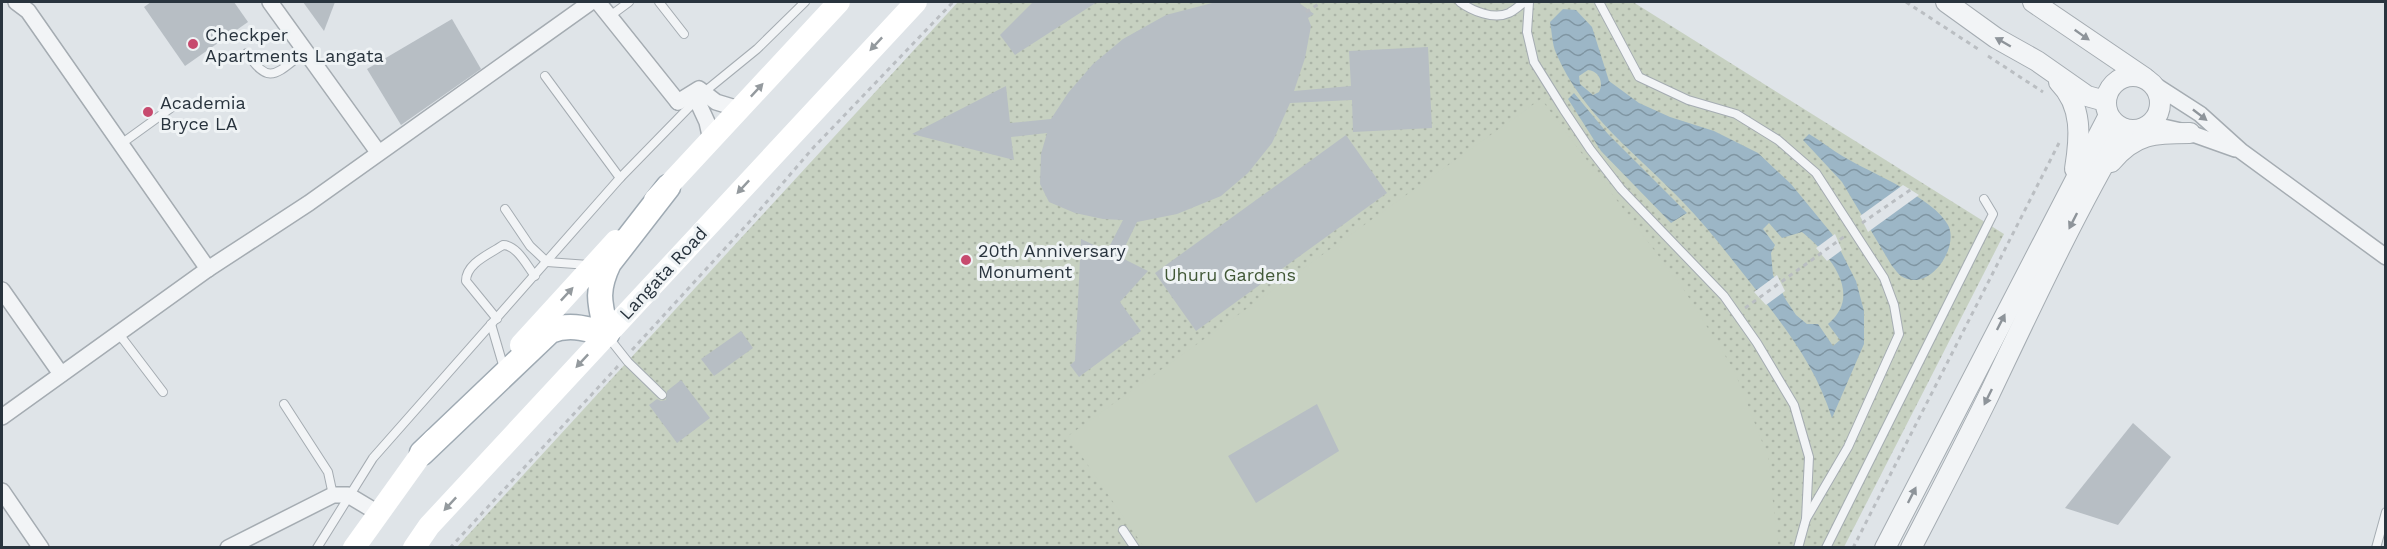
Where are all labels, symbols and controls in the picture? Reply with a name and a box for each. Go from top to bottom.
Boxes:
place label: Checkper Apartments Langata [205,24,384,66]
one-way arrow [2073,29,2089,41]
marker: Checkper Apartments Langata [186,37,200,51]
one-way arrow [869,37,883,51]
one-way arrow [1994,37,2011,47]
one-way arrow [750,82,764,97]
place label: Academia Bryce LA [160,92,246,134]
marker: Academia Bryce LA [141,105,155,119]
one-way arrow [2192,109,2208,122]
one-way arrow [736,179,750,194]
one-way arrow [2068,213,2077,230]
street label: Langata Road [615,222,711,324]
place label: 20th Anniversary Monument [978,240,1126,282]
marker: 20th Anniversary Monument [959,253,973,267]
park label: Uhuru Gardens [1164,264,1296,285]
one-way arrow [560,287,574,302]
one-way arrow [1996,313,2006,330]
one-way arrow [575,353,589,368]
one-way arrow [1983,388,1992,405]
one-way arrow [1907,487,1917,504]
one-way arrow [444,496,457,511]

